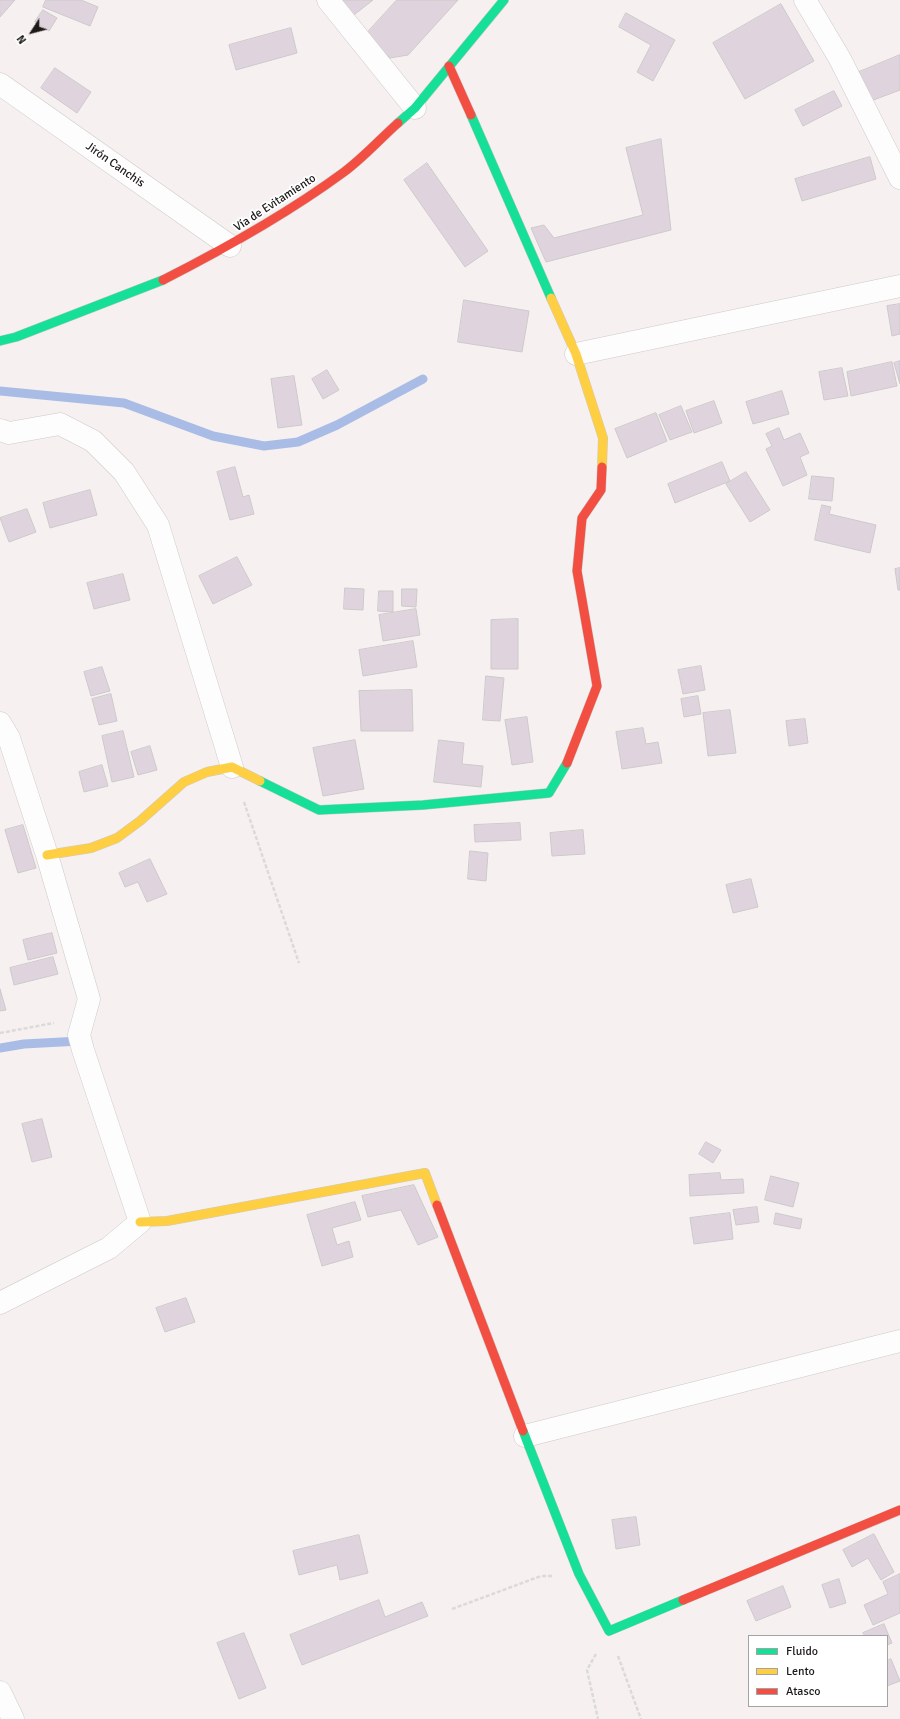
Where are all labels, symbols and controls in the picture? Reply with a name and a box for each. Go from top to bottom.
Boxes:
north arrow [12,12,52,52]
text: N [14,32,29,46]
street label: Jirón Canchis [83,139,147,191]
street label: Vía de Evitamiento [231,171,319,235]
legend [748,1635,888,1707]
text: Fluido [786,1644,818,1659]
text: Lento [786,1664,815,1679]
text: Atasco [786,1684,821,1699]

